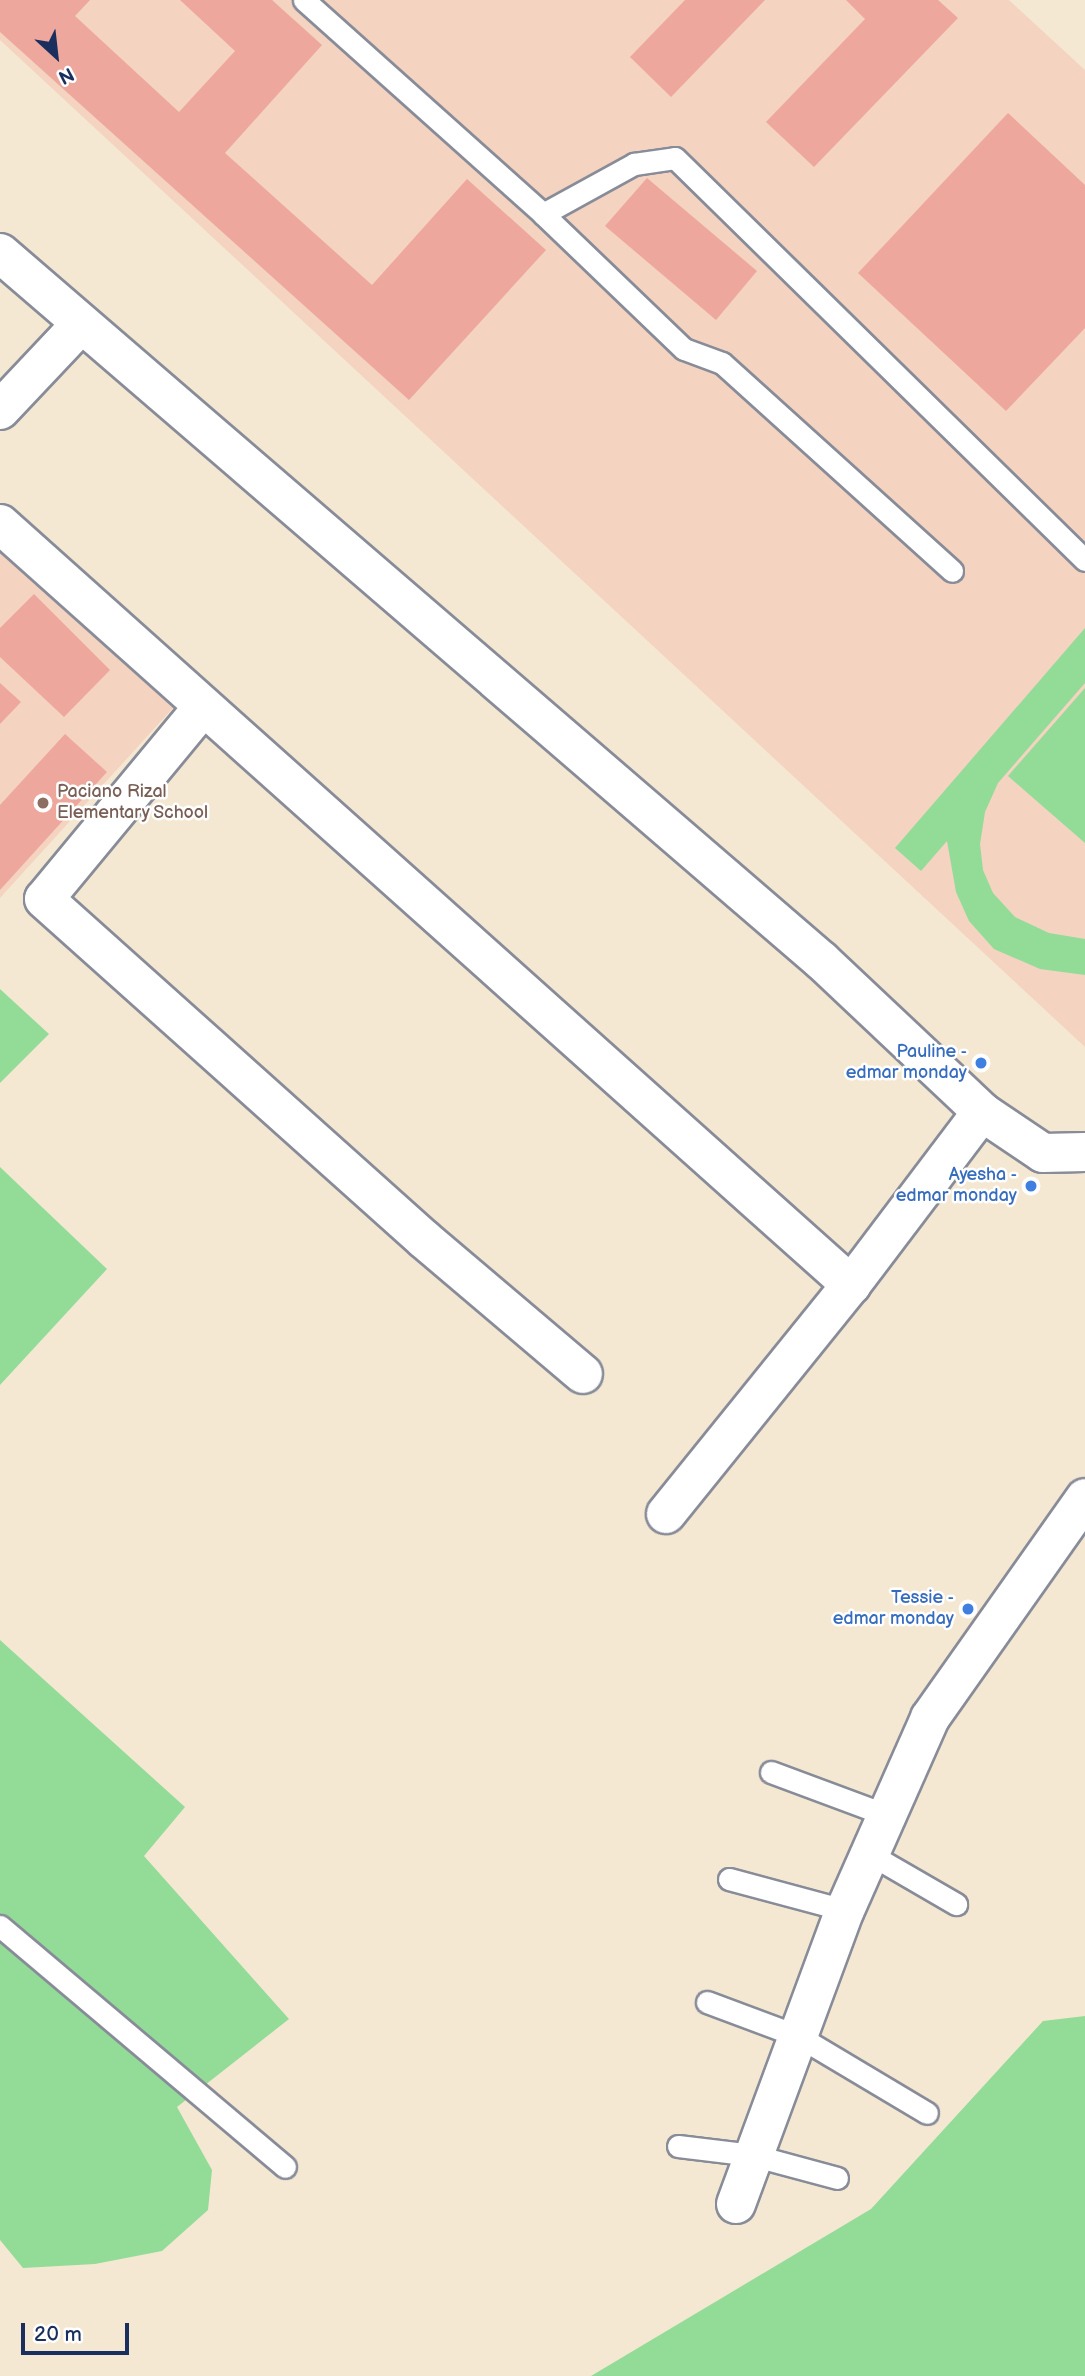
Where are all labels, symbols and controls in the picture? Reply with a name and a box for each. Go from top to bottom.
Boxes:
north arrow [21,21,91,91]
text: N [54,62,77,89]
place label: Paciano Rizal Elementary School [57,782,210,824]
marker: Paciano Rizal Elementary School [35,795,51,811]
place label: Pauline - edmar monday [846,1042,967,1084]
marker: Pauline - edmar monday [973,1055,989,1071]
place label: Ayesha - edmar monday [896,1165,1017,1208]
marker: Ayesha - edmar monday [1023,1178,1039,1194]
place label: Tessie - edmar monday [833,1588,954,1630]
marker: Tessie - edmar monday [960,1601,976,1617]
scale bar [24,2310,133,2354]
text: 20 m [34,2322,82,2347]

